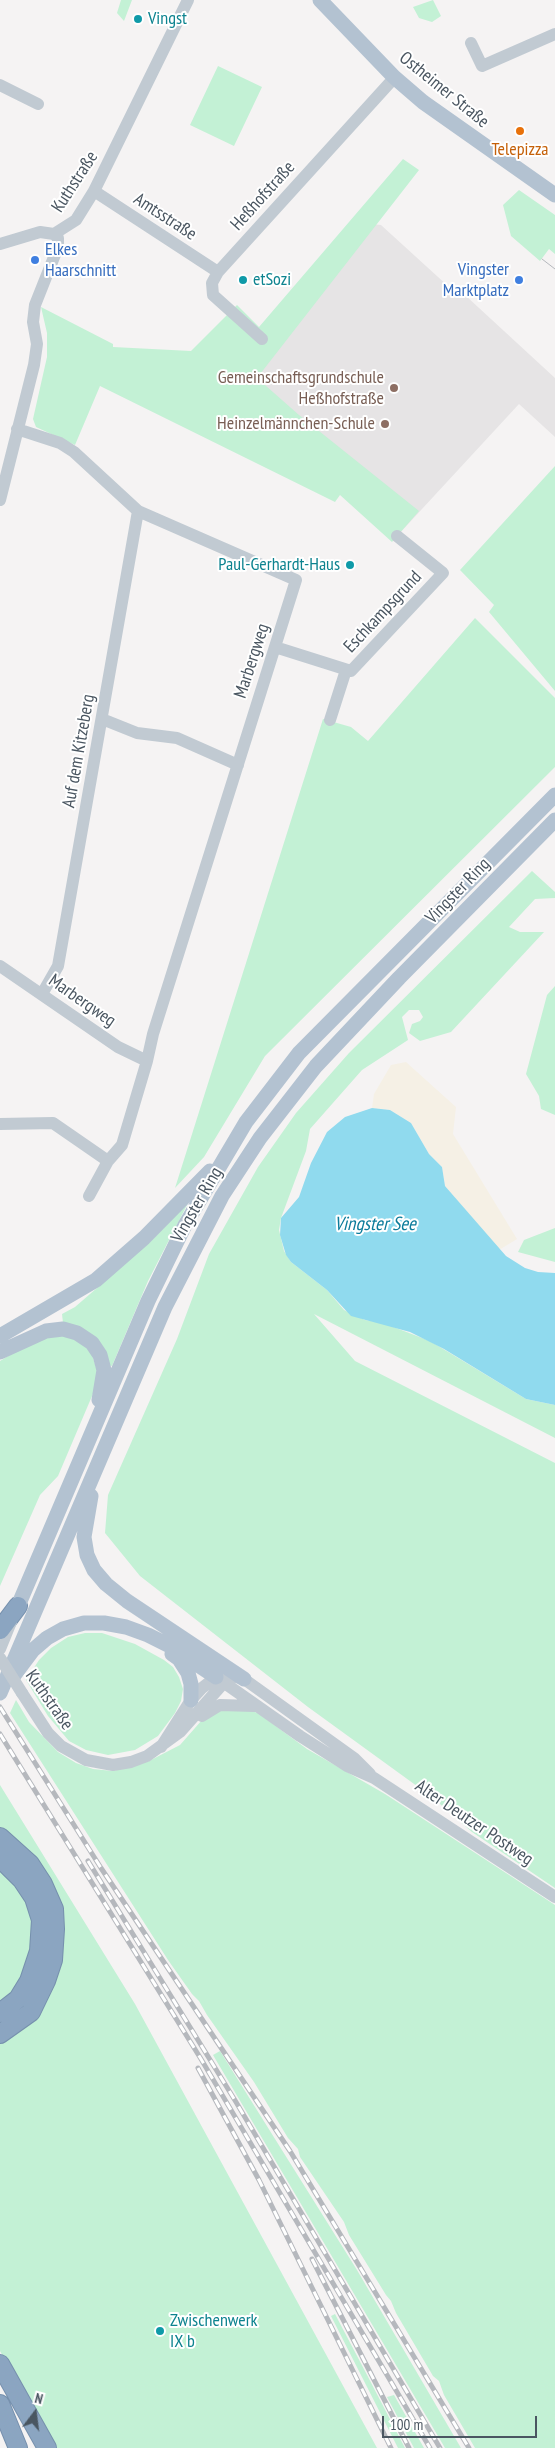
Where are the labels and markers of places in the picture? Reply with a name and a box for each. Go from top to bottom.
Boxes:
place label: Vingst [148,8,187,30]
marker: Vingst [132,13,144,25]
marker: Telepizza [514,125,526,137]
place label: Telepizza [491,139,549,161]
place label: Elkes Haarschnitt [45,239,116,282]
marker: Elkes Haarschnitt [29,254,41,266]
place label: Vingster Marktplatz [443,259,509,302]
place label: etSozi [253,269,291,291]
marker: etSozi [237,274,249,286]
marker: Vingster Marktplatz [513,274,525,286]
place label: Gemeinschaftsgrundschule Heßhofstraße [218,367,384,409]
marker: Gemeinschaftsgrundschule Heßhofstraße [388,382,400,394]
place label: Heinzelmännchen-Schule [217,413,375,435]
marker: Heinzelmännchen-Schule [379,418,391,430]
place label: Paul-Gerhardt-Haus [218,554,340,576]
marker: Paul-Gerhardt-Haus [344,559,356,571]
place label: Zwischenwerk IX b [170,2310,258,2352]
marker: Zwischenwerk IX b [154,2325,166,2337]

